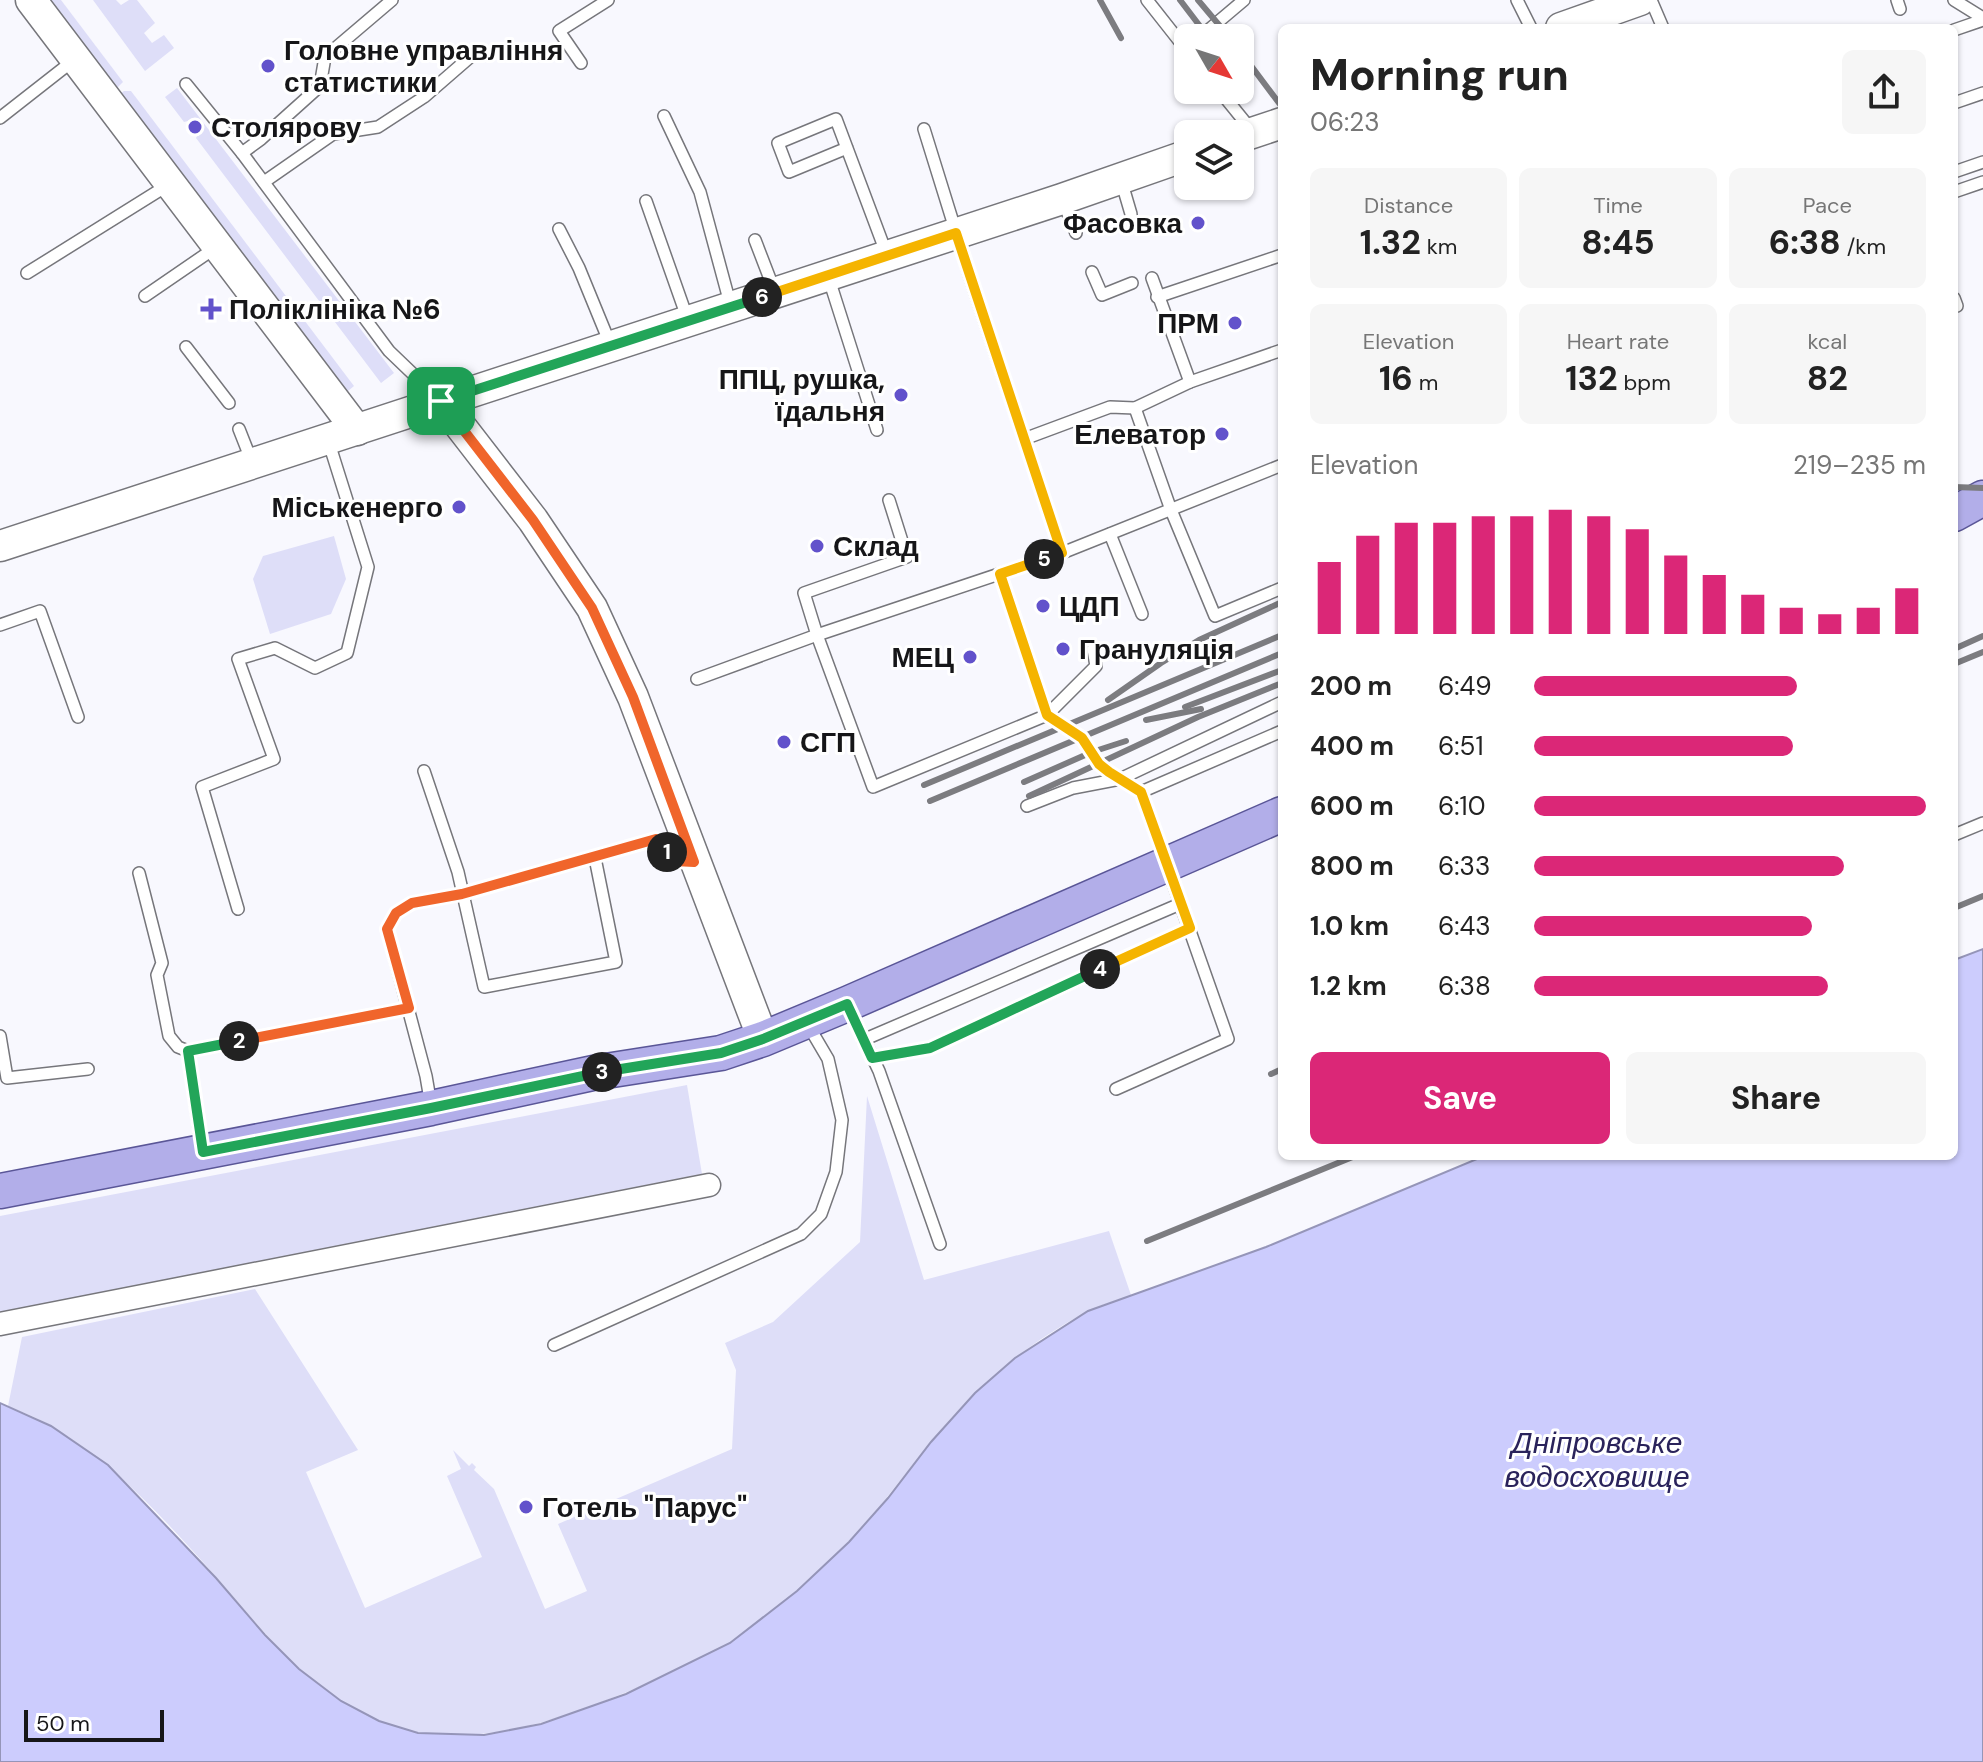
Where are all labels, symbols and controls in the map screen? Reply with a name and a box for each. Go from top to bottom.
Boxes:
north arrow [1174,24,1254,104]
map controls [1174,24,1254,200]
place label: Головне управління статистики [284,32,563,101]
text: Morning run [1310,46,1569,104]
button: share [1842,50,1926,134]
marker: Головне управління статистики [259,57,277,75]
text: 06:23 [1310,105,1380,139]
place label: Столярову [211,109,362,146]
marker: Столярову [186,118,204,136]
button: layers [1174,120,1254,200]
text: Distance [1364,191,1453,220]
text: Time [1593,191,1643,220]
text: Pace [1803,191,1852,220]
place label: Фасовка [1063,205,1182,242]
marker: Фасовка [1189,214,1207,232]
text: 1.32 [1360,220,1421,265]
text: 8:45 [1581,220,1655,265]
text: 6:38 [1769,220,1841,265]
text: km [1421,232,1457,261]
text: /km [1841,232,1886,261]
pin: 6 [742,277,782,317]
text: 6 [755,282,769,311]
place label: Поліклініка №6 [229,291,441,328]
marker: Поліклініка №6 [200,298,222,320]
place label: ПРМ [1157,305,1219,342]
marker: ПРМ [1226,314,1244,332]
text: Elevation [1363,327,1455,356]
text: Heart rate [1567,327,1669,356]
text: kcal [1807,327,1847,356]
text: 16 [1379,356,1413,401]
text: 132 [1565,356,1618,401]
text: 82 [1807,356,1848,401]
place label: ППЦ, рушка, їдальня [719,361,885,430]
pin [407,367,475,435]
text: m [1413,368,1438,397]
text: bpm [1618,368,1671,397]
icon: arrive [419,379,463,423]
marker: ППЦ, рушка, їдальня [892,386,910,404]
place label: Елеватор [1074,416,1206,453]
marker: Елеватор [1213,425,1231,443]
text: Elevation [1310,448,1418,482]
text: 219–235 m [1793,448,1926,482]
place label: Міськенерго [272,489,443,526]
marker: Міськенерго [450,498,468,516]
place label: Склад [833,528,919,565]
marker: Склад [808,537,826,555]
pin: 5 [1024,539,1064,579]
text: 5 [1037,544,1051,573]
place label: ЦДП [1059,588,1120,625]
marker: ЦДП [1034,597,1052,615]
place label: Грануляція [1079,631,1234,668]
place label: МЕЦ [892,639,955,676]
marker: Грануляція [1054,640,1072,658]
marker: МЕЦ [961,648,979,666]
text: 200 m [1310,669,1392,703]
text: 6:49 [1438,669,1492,703]
place label: СГП [800,724,856,761]
text: 400 m [1310,729,1394,763]
text: 6:51 [1438,729,1484,763]
marker: СГП [775,733,793,751]
text: 600 m [1310,789,1394,823]
text: 6:10 [1438,789,1485,823]
pin: 1 [647,832,687,872]
text: 1 [663,837,671,866]
text: 800 m [1310,849,1394,883]
text: 6:33 [1438,849,1490,883]
text: 1.0 km [1310,909,1389,943]
text: 6:43 [1438,909,1491,943]
pin: 4 [1080,949,1120,989]
text: 4 [1093,954,1107,983]
text: 1.2 km [1310,969,1387,1003]
text: 6:38 [1438,969,1491,1003]
pin: 2 [219,1021,259,1061]
text: 2 [233,1026,245,1055]
pin: 3 [582,1052,622,1092]
button: Save [1310,1052,1610,1144]
button: Share [1626,1052,1926,1144]
text: 3 [595,1057,609,1086]
water label: Дніпровське водосховище [1504,1423,1690,1496]
place label: Готель "Парус" [542,1489,747,1526]
marker: Готель "Парус" [517,1498,535,1516]
scale bar [24,1706,164,1742]
text: 50 m [36,1709,90,1738]

